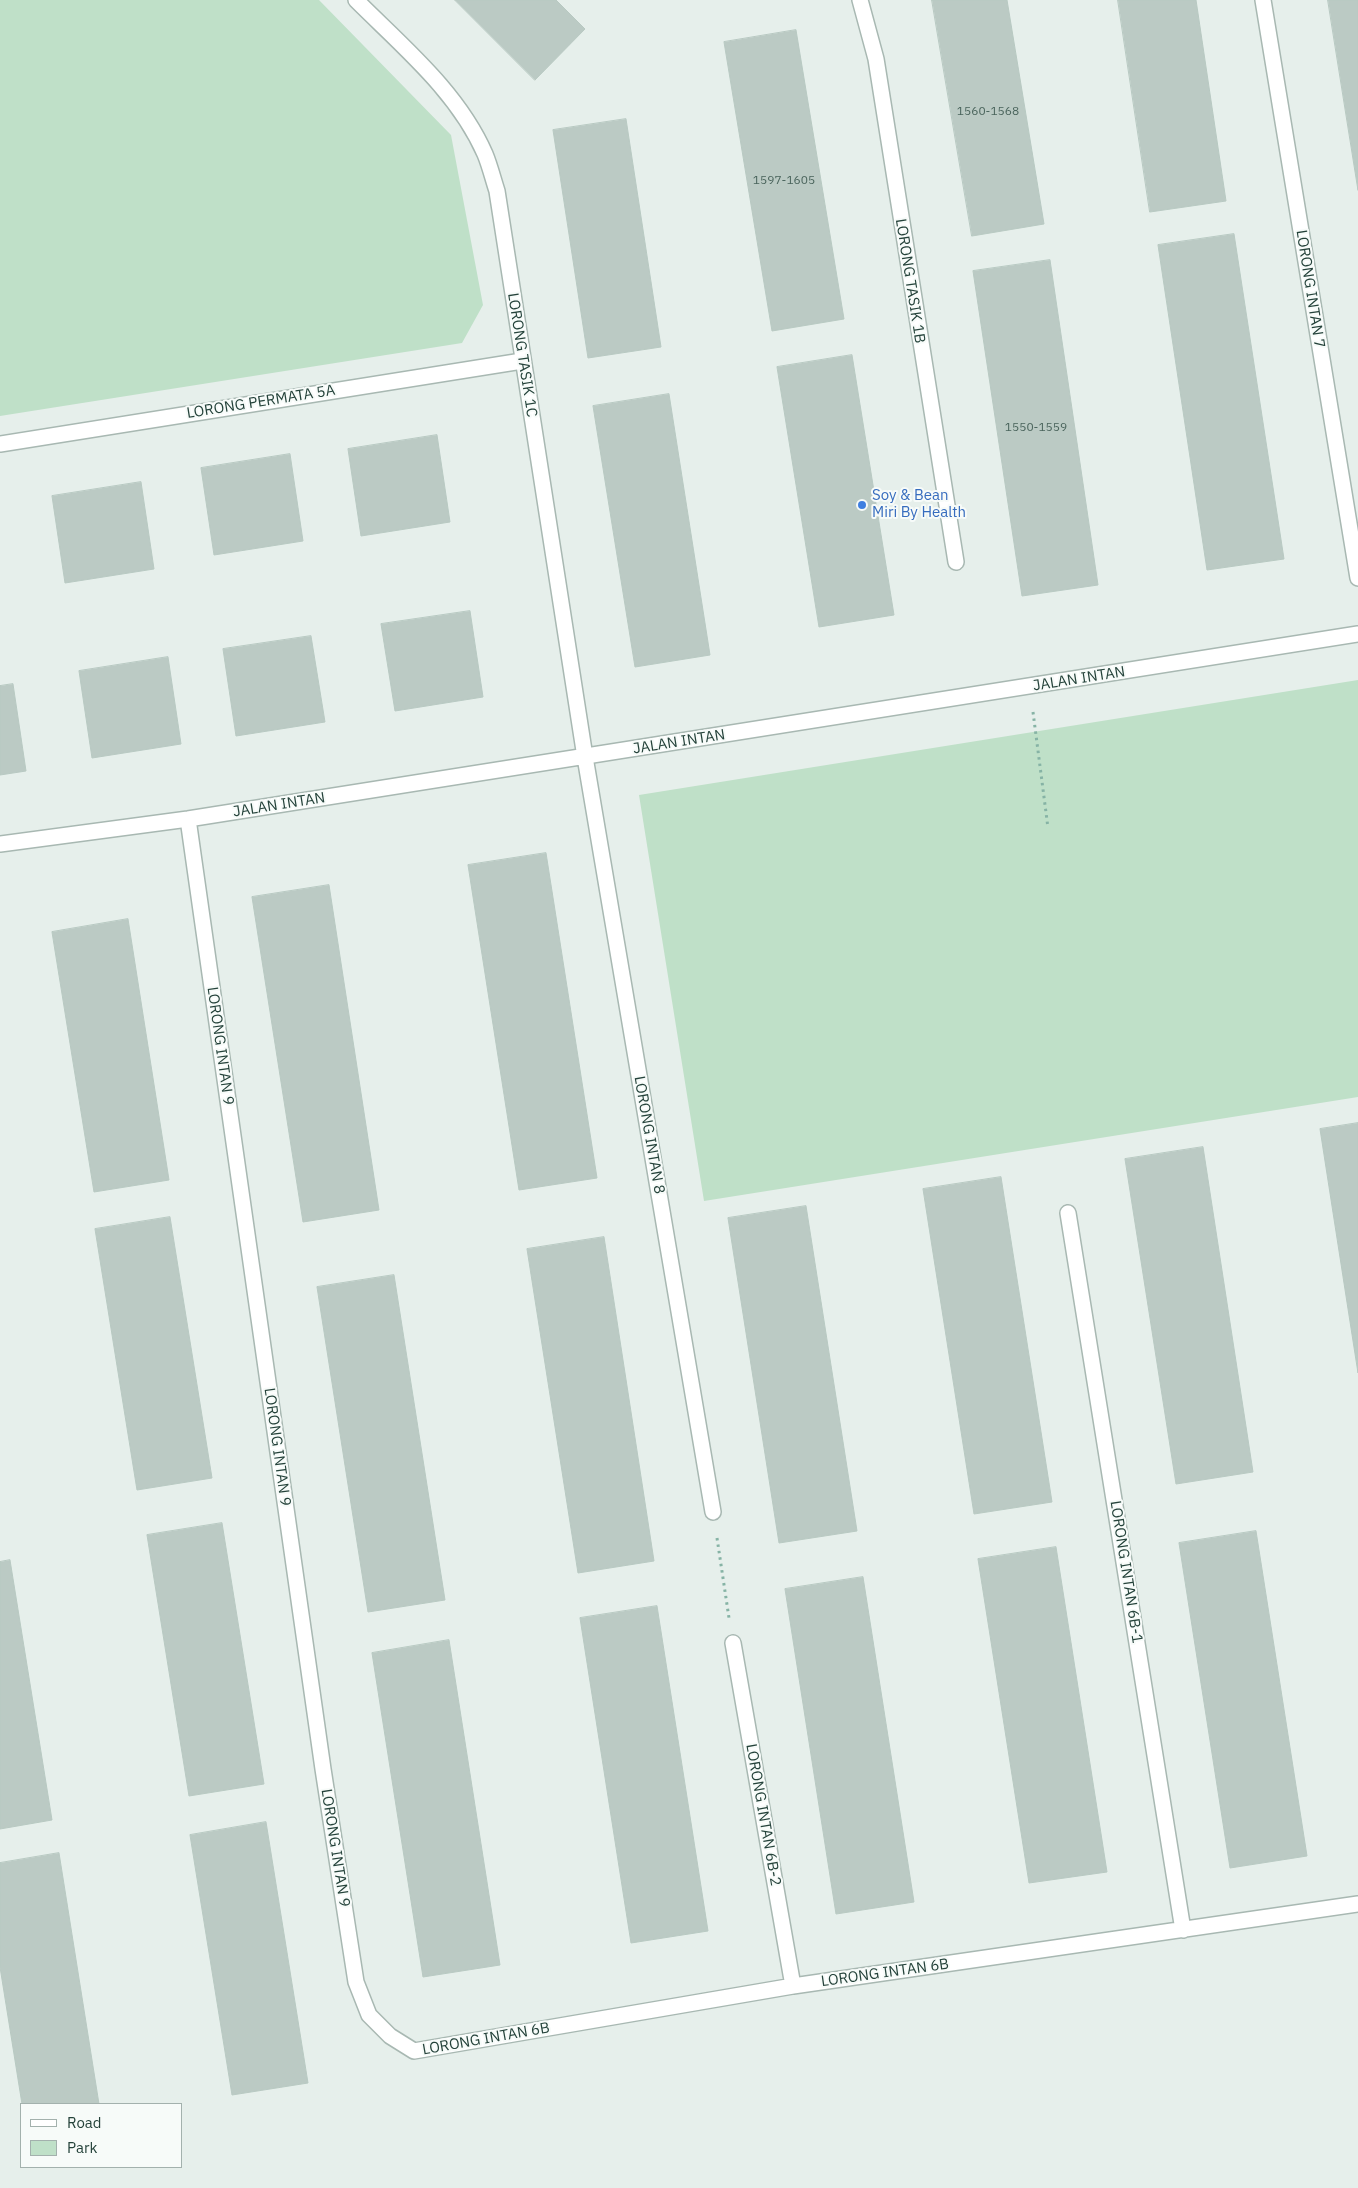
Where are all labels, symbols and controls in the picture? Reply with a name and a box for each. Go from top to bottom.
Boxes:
house number: 1560-1568 [957,105,1019,119]
house number: 1597-1605 [753,174,815,188]
street label: LORONG TASIK 1B [891,217,929,345]
street label: LORONG INTAN 7 [1292,229,1328,349]
street label: LORONG TASIK 1C [503,292,541,418]
street label: LORONG PERMATA 5A [186,381,336,423]
house number: 1550-1559 [1005,421,1067,435]
place label: Soy & Bean Miri By Health [872,487,966,522]
marker: Soy & Bean Miri By Health [856,499,868,511]
street label: JALAN INTAN [1032,663,1126,695]
street label: JALAN INTAN [632,726,726,758]
street label: JALAN INTAN [232,789,326,821]
street label: LORONG INTAN 9 [203,986,237,1106]
street label: LORONG INTAN 8 [630,1075,668,1195]
street label: LORONG INTAN 9 [260,1387,294,1507]
street label: LORONG INTAN 6B-1 [1106,1499,1146,1645]
street label: LORONG INTAN 6B-2 [742,1742,784,1888]
street label: LORONG INTAN 9 [317,1788,353,1908]
street label: LORONG INTAN 6B [820,1955,950,1991]
street label: LORONG INTAN 6B [421,2019,551,2059]
legend [20,2103,182,2168]
text: Road [67,2113,102,2132]
text: Park [67,2138,97,2157]

